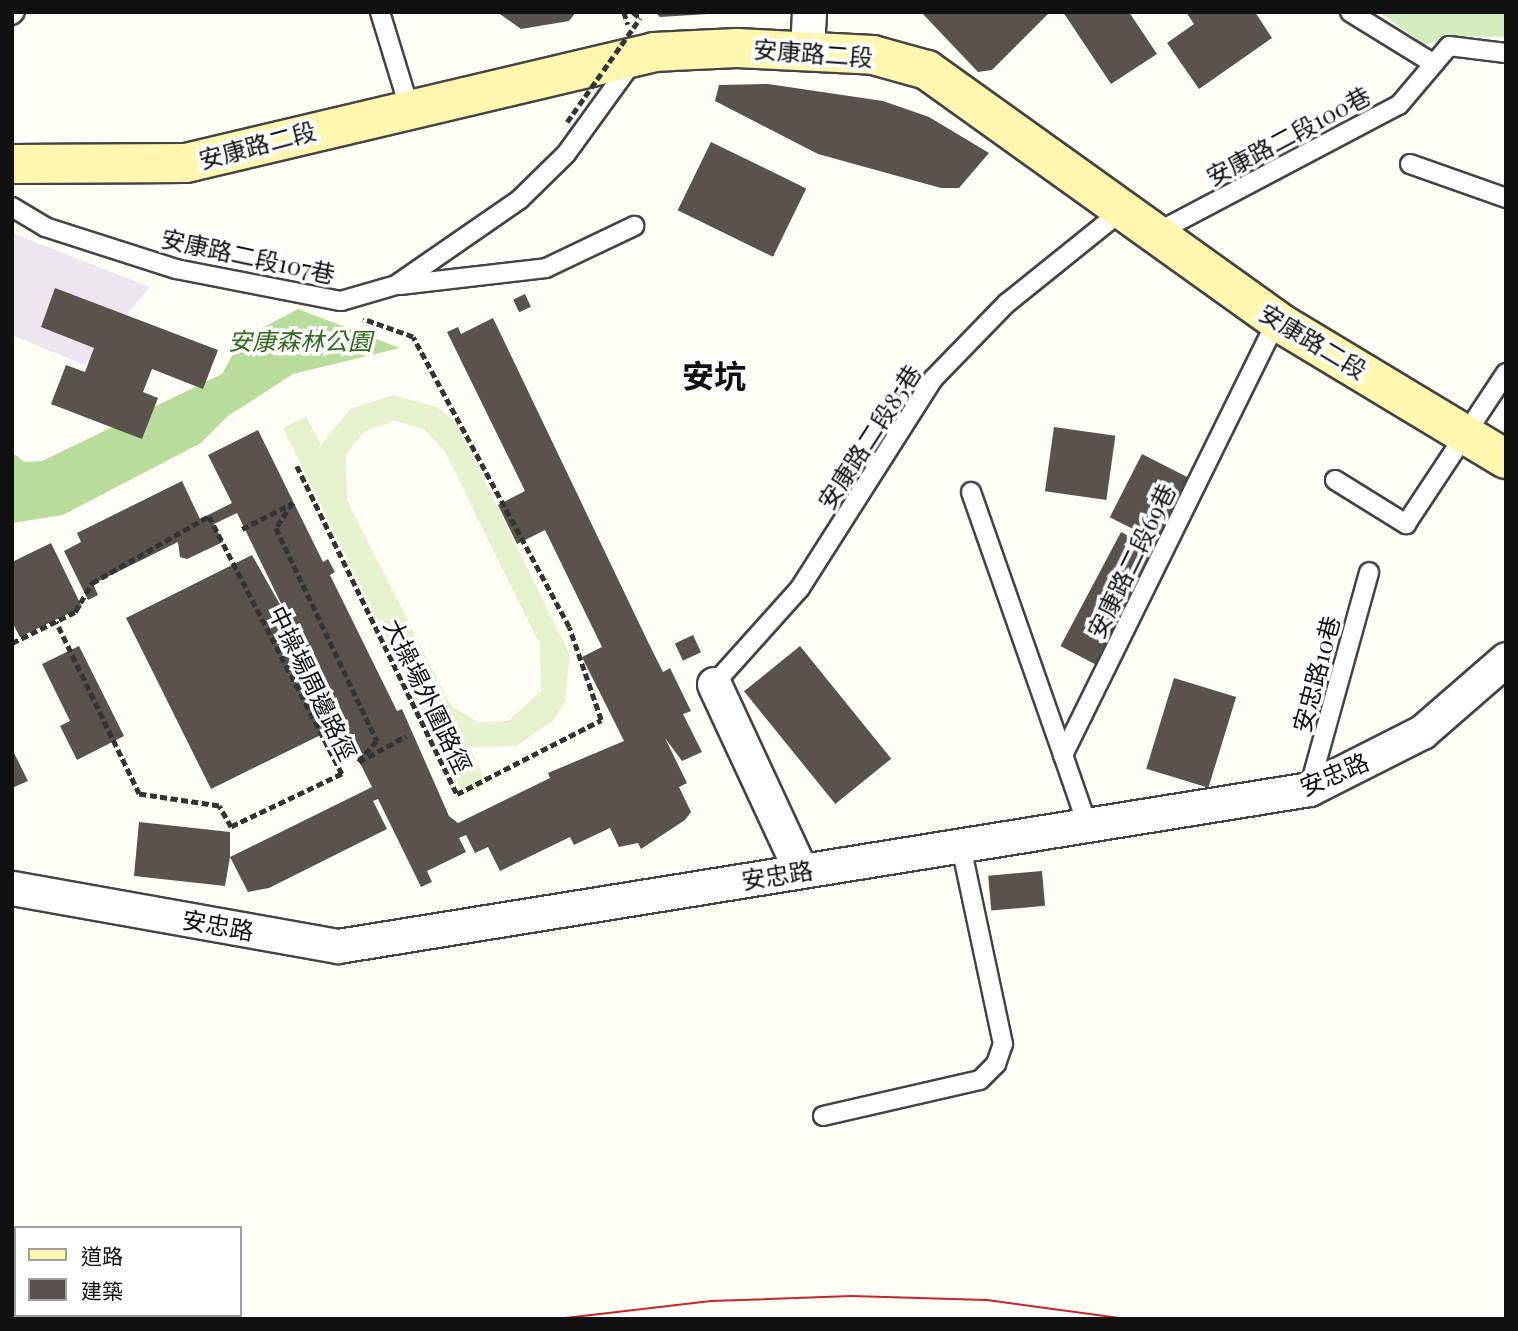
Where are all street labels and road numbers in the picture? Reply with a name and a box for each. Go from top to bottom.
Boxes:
street label: 安康路二段 [752,34,874,72]
street label: 安康路二段100巷 [1201,81,1375,191]
street label: 安康路二段 [195,116,319,174]
street label: 安康路二段107巷 [158,224,338,288]
street label: 安康路二段 [1254,298,1372,384]
street label: 安康路二段85巷 [812,359,926,515]
street label: 安康路二段69巷 [1081,479,1181,643]
street label: 中操場周邊路徑 [263,601,363,765]
street label: 安忠路10巷 [1287,613,1345,735]
street label: 大操場外圍路徑 [378,614,478,778]
street label: 安忠路 [1295,747,1373,801]
street label: 安忠路 [739,855,815,895]
street label: 安忠路 [180,905,256,945]

